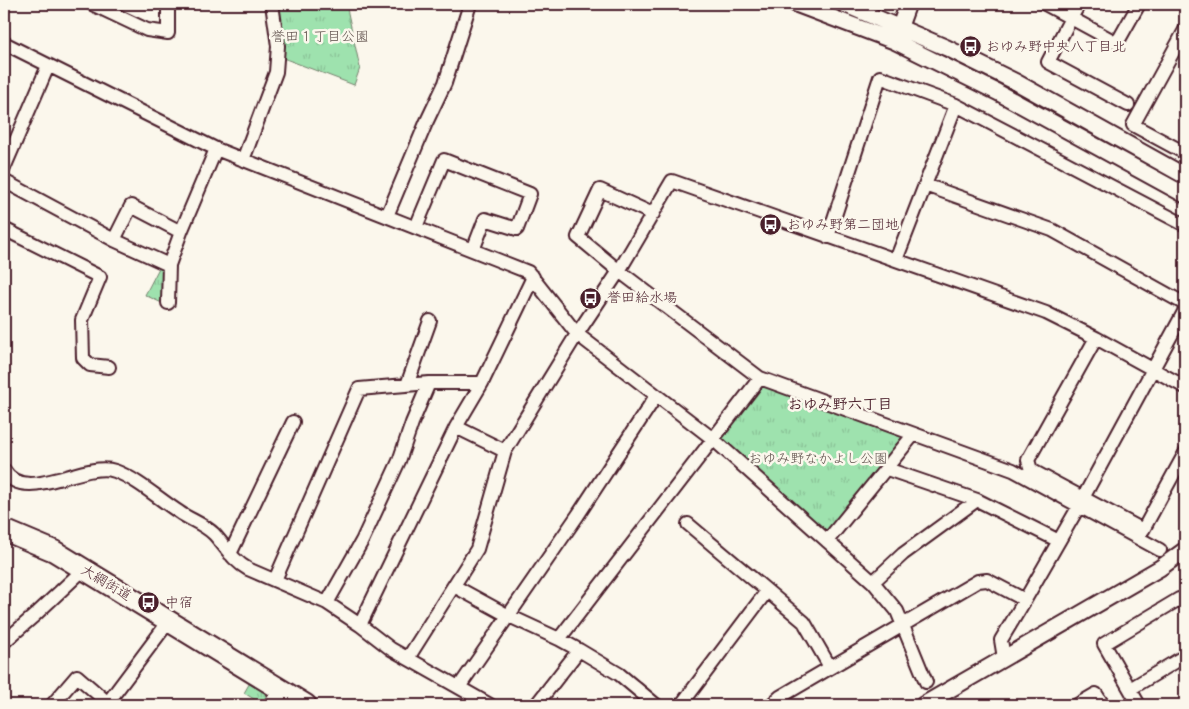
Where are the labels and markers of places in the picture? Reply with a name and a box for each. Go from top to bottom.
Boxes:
bus stop icon: おゆみ野中央八丁目北 [958,35,982,59]
place label: おゆみ野中央八丁目北 [986,37,1126,57]
bus stop icon: おゆみ野第二団地 [759,213,783,237]
place label: おゆみ野第二団地 [787,215,899,235]
bus stop icon: 誉田給水場 [579,286,603,310]
place label: 誉田給水場 [607,288,677,308]
bus stop icon: 中宿 [137,591,161,615]
place label: 中宿 [165,593,193,613]

